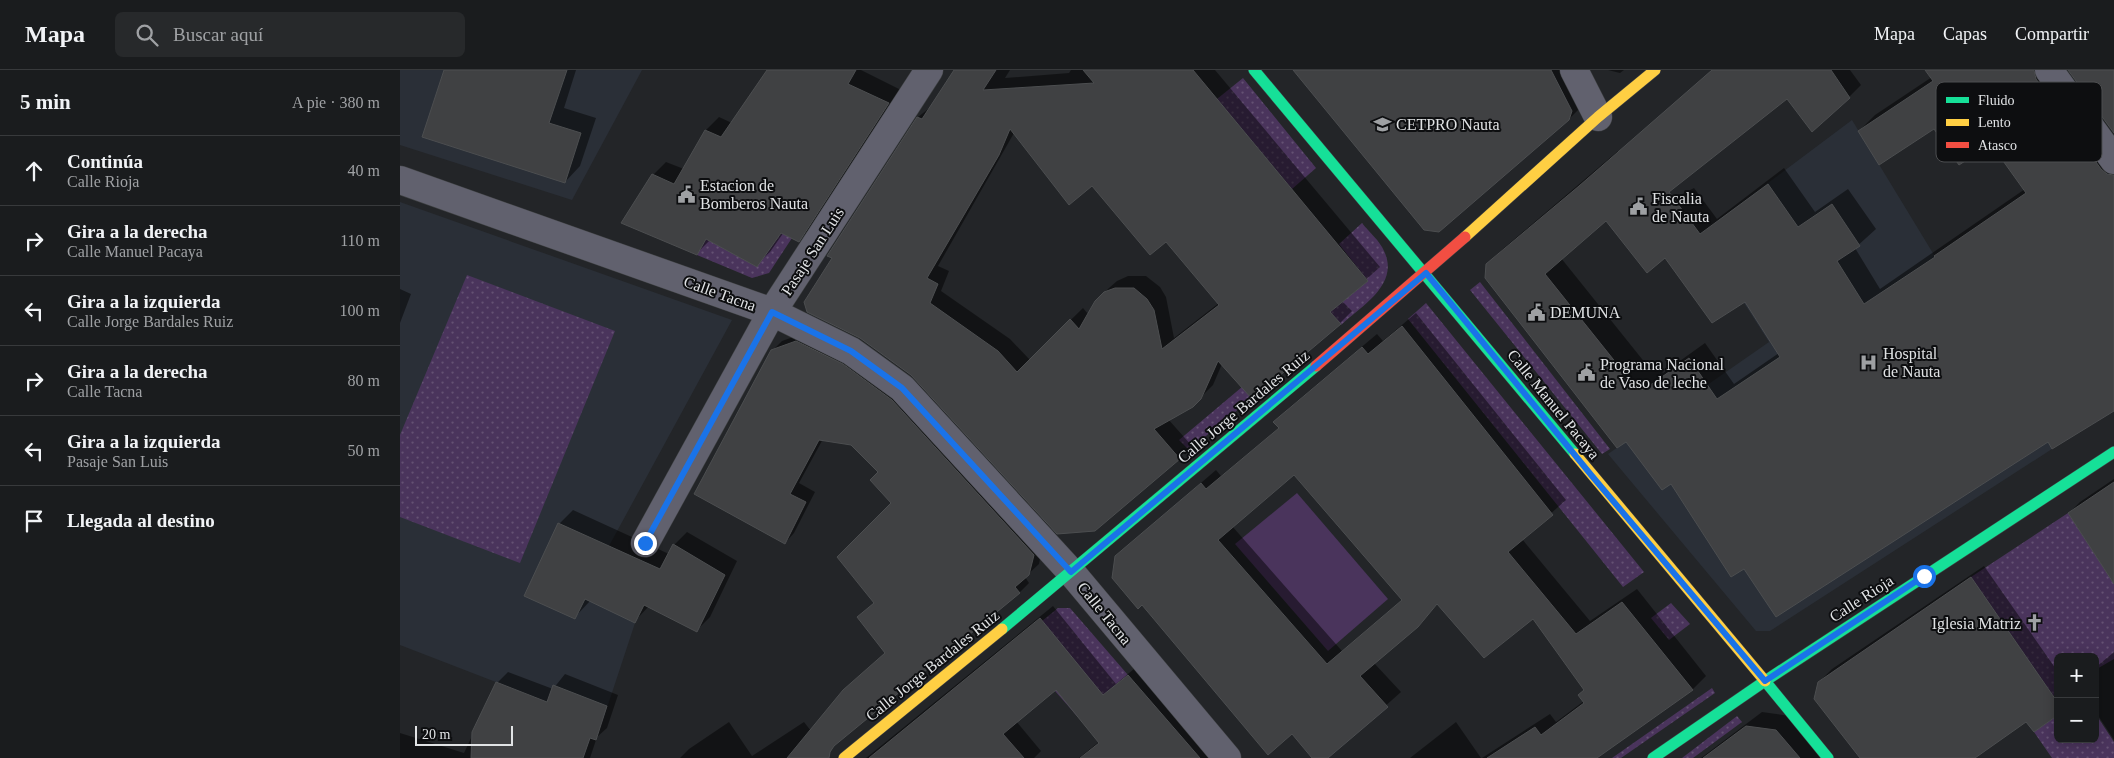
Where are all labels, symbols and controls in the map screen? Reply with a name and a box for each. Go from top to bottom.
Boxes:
search box [115,12,465,57]
text: Mapa [25,21,85,47]
icon: search [133,21,161,49]
text: Buscar aquí [173,24,263,45]
text: Mapa [1874,24,1915,44]
text: Capas [1943,24,1987,44]
text: Compartir [2015,24,2089,44]
legend [1936,82,2102,162]
text: 5 min [20,90,71,114]
text: Fluido [1978,93,2015,108]
text: A pie · 380 m [292,94,380,111]
school or university icon: CETPRO Nauta [1372,114,1392,134]
text: Lento [1978,115,2011,130]
place label: CETPRO Nauta [1396,116,1500,133]
text: Atasco [1978,138,2017,153]
text: Continúa [67,151,143,172]
icon: ahead [20,157,48,185]
text: 40 m [348,162,380,179]
text: Calle Rioja [67,173,139,190]
place label: Estacion de Bomberos Nauta [700,177,808,212]
public building icon: Estacion de Bomberos Nauta [676,184,696,204]
place label: Fiscalia de Nauta [1652,190,1709,225]
public building icon: Fiscalia de Nauta [1628,197,1648,217]
street label: Pasaje San Luis [778,204,848,299]
text: Gira a la derecha [67,221,208,242]
icon: right [20,227,48,255]
text: 110 m [340,232,380,249]
text: Calle Manuel Pacaya [67,243,203,260]
street label: Calle Tacna [681,273,758,314]
text: Gira a la izquierda [67,291,221,312]
icon: left [20,297,48,325]
text: 100 m [340,302,380,319]
public building icon: DEMUNA [1526,302,1546,322]
place label: DEMUNA [1550,304,1621,321]
text: Calle Jorge Bardales Ruiz [67,313,233,330]
place label: Hospital de Nauta [1883,345,1940,380]
street label: Calle Jorge Bardales Ruiz [1174,346,1313,467]
street label: Calle Manuel Pacaya [1503,346,1603,463]
hospital icon: Hospital de Nauta [1859,352,1879,372]
place label: Programa Nacional de Vaso de leche [1600,356,1725,391]
text: Gira a la derecha [67,361,208,382]
public building icon: Programa Nacional de Vaso de leche [1576,363,1596,383]
icon: right [20,367,48,395]
text: 80 m [348,372,380,389]
text: Calle Tacna [67,383,142,400]
text: Gira a la izquierda [67,431,221,452]
icon: left [20,437,48,465]
text: 50 m [348,442,380,459]
text: Pasaje San Luis [67,453,168,470]
icon: arrive [20,507,48,535]
text: Llegada al destino [67,510,215,531]
route end [634,532,657,555]
route start [1913,565,1936,588]
street label: Calle Rioja [1826,572,1897,626]
street label: Calle Tacna [1074,579,1135,648]
street label: Calle Jorge Bardales Ruiz [862,606,1003,725]
church icon: Iglesia Matriz [2025,613,2045,633]
place label: Iglesia Matriz [1932,615,2021,633]
map controls [2054,653,2099,743]
button: + [2054,653,2099,698]
button: − [2054,698,2099,743]
scale bar [415,723,512,746]
text: 20 m [422,727,450,742]

